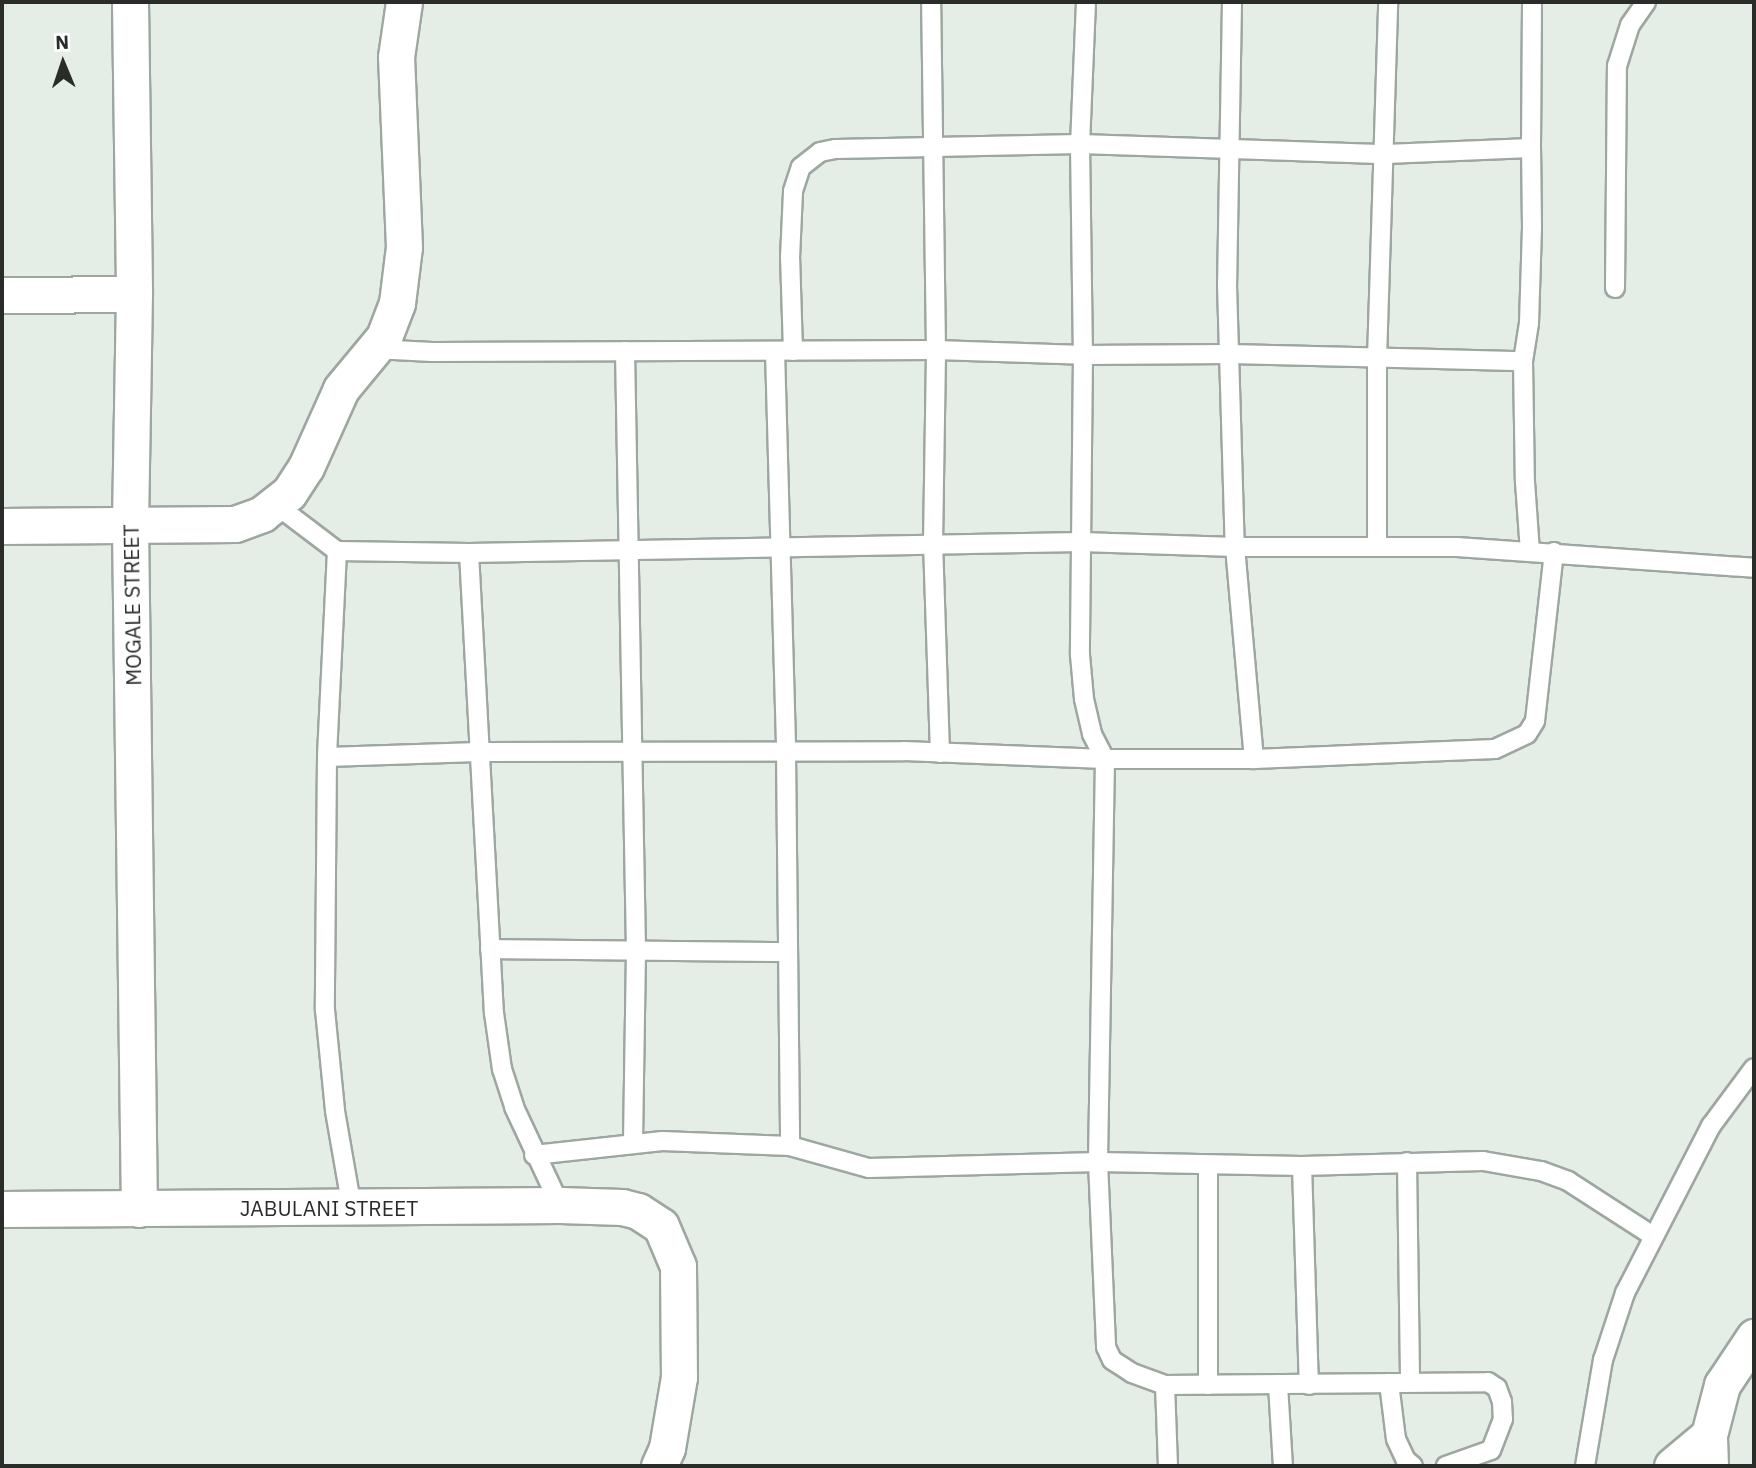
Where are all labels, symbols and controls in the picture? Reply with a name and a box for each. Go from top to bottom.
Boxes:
north arrow [28,28,98,98]
text: N [55,30,70,54]
street label: MOGALE STREET [118,524,146,686]
street label: JABULANI STREET [240,1195,418,1221]

